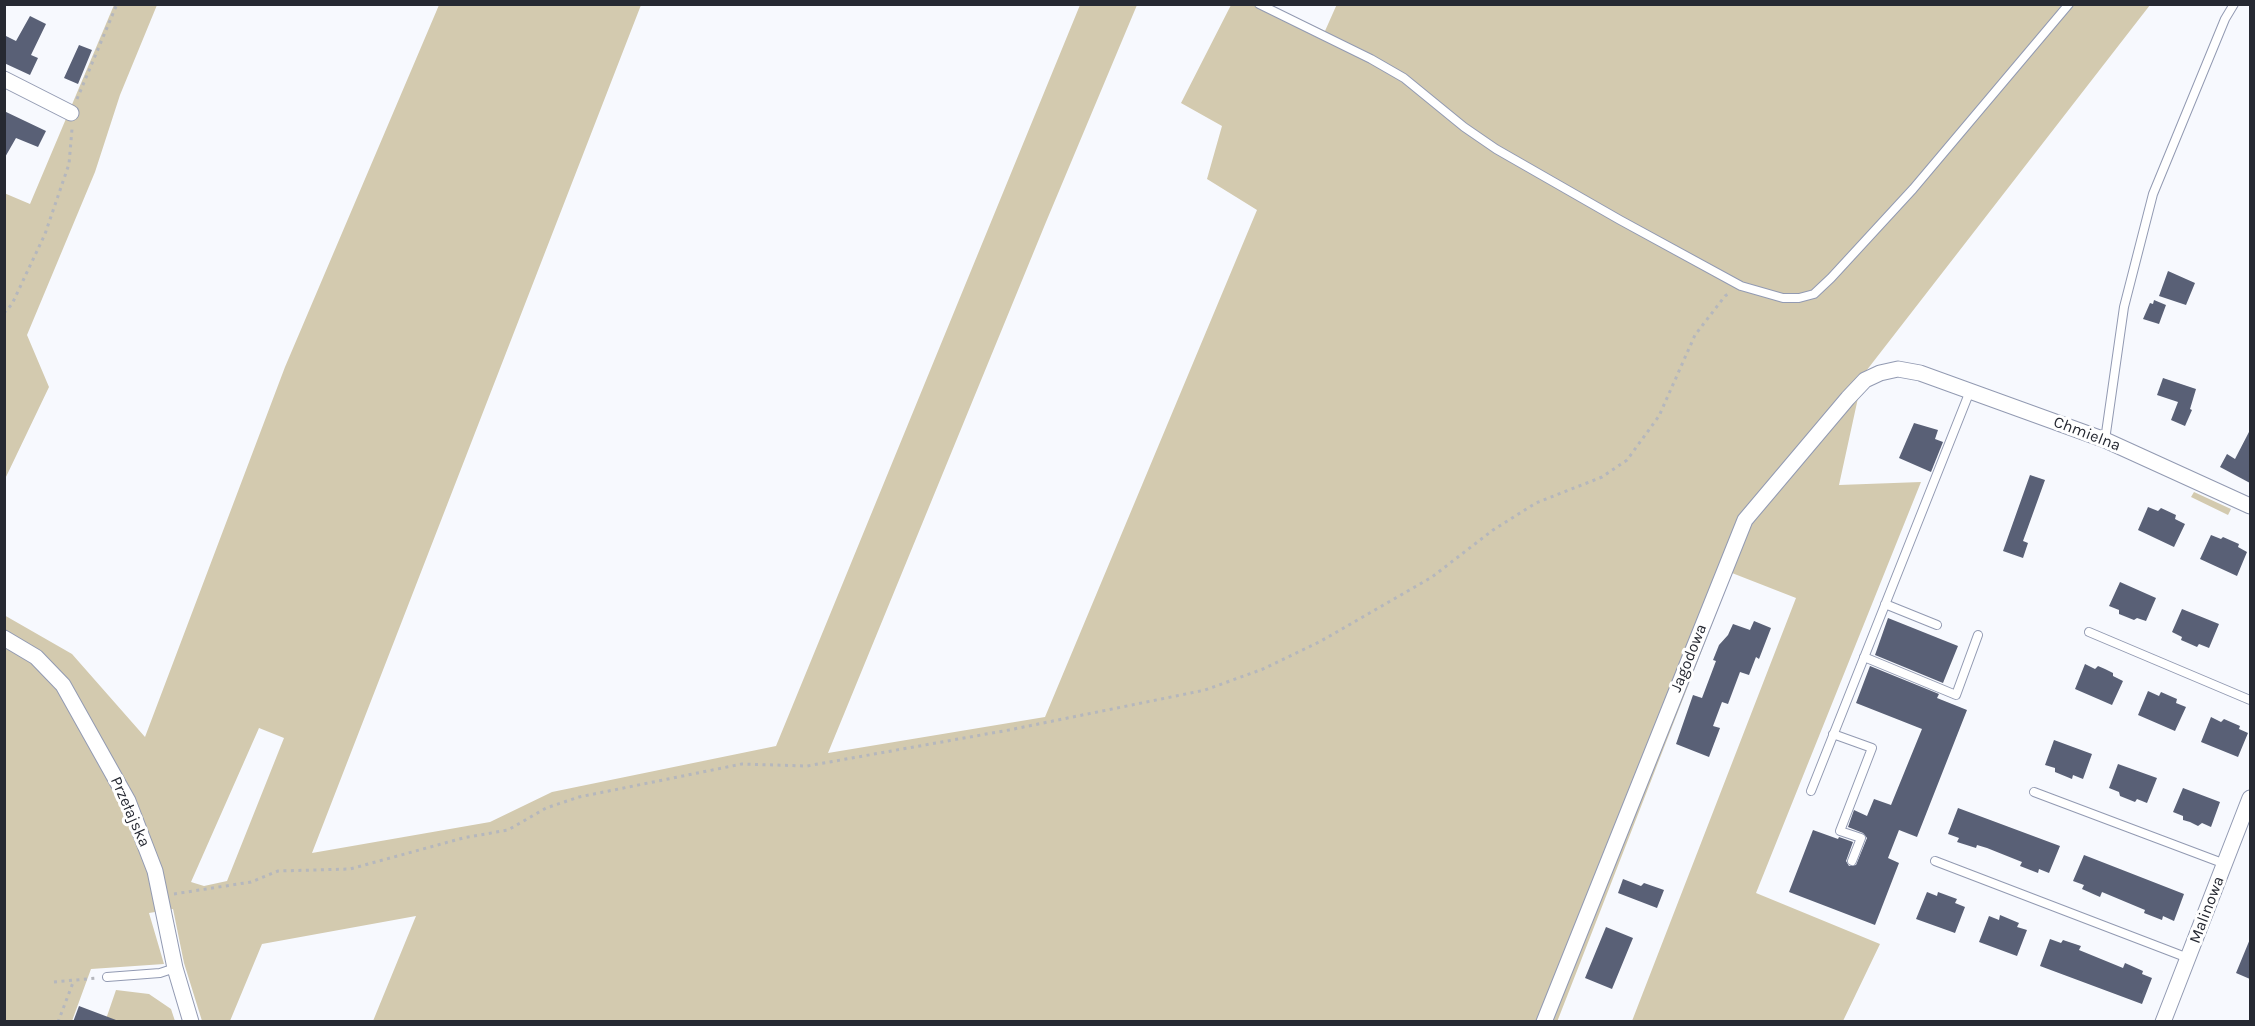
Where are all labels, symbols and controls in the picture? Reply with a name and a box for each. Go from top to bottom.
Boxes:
street label: Chmielna [2051,412,2123,456]
street label: Jagodowa [1667,621,1711,695]
street label: Przełajska [106,774,154,850]
street label: Malinowa [2185,874,2229,946]

